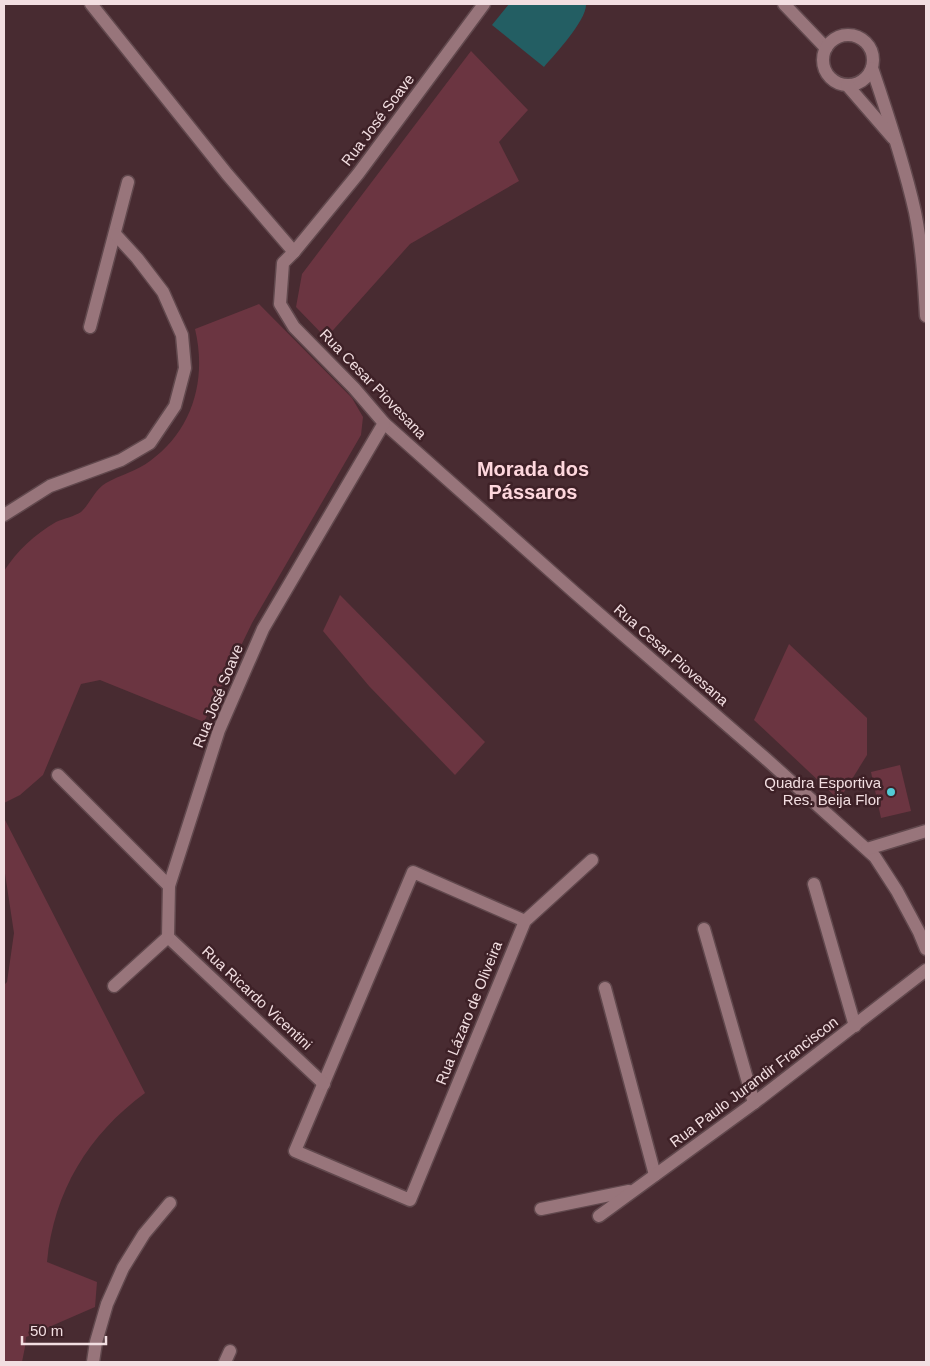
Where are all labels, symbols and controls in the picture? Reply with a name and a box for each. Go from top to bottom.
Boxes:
street label: Rua José Soave [338,71,418,169]
street label: Rua Cesar Piovesana [317,325,431,443]
district label: Morada dos Pássaros [477,458,589,503]
street label: Rua Cesar Piovesana [611,600,732,709]
street label: Rua José Soave [189,642,246,750]
place label: Quadra Esportiva Res. Beija Flor [764,774,882,808]
marker: Quadra Esportiva Res. Beija Flor [885,786,897,798]
street label: Rua Lázaro de Oliveira [432,938,505,1087]
street label: Rua Ricardo Vicentini [199,942,316,1053]
street label: Rua Paulo Jurandir Franciscon [666,1013,841,1150]
scale bar [22,1314,106,1346]
text: 50 m [30,1322,63,1339]

